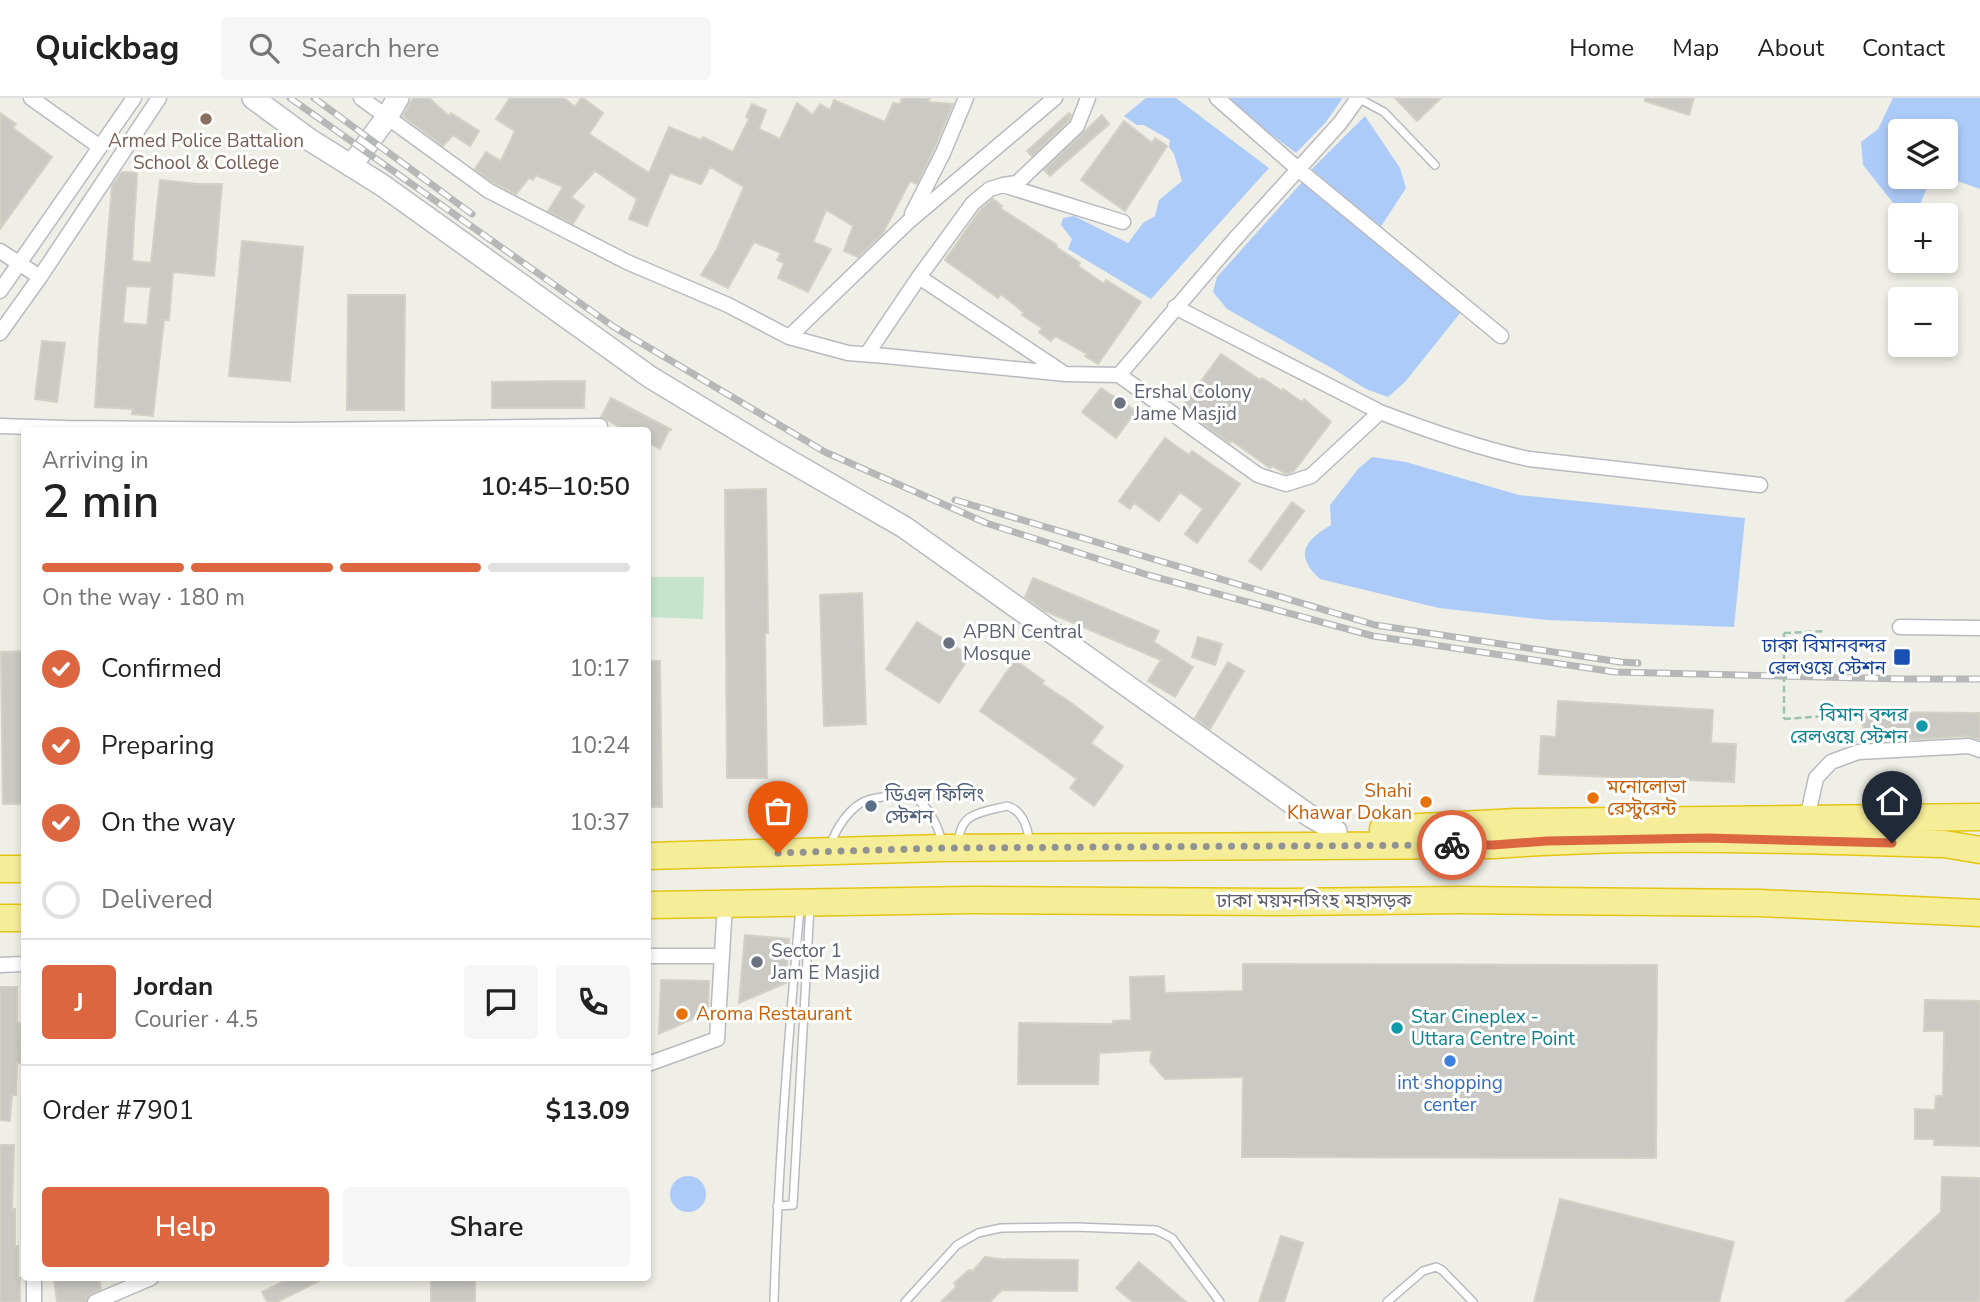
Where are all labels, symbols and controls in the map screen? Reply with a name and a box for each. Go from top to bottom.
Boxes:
search box [221,17,711,80]
text: Quickbag [35,26,179,71]
icon: search [245,29,283,67]
text: Search here [301,31,439,66]
text: Home [1569,32,1634,64]
text: Map [1672,32,1719,64]
text: About [1757,32,1824,64]
text: Contact [1862,32,1945,64]
marker: Armed Police Battalion School & College [198,111,214,127]
map controls [1888,119,1958,357]
button: layers [1888,119,1958,189]
place label: Armed Police Battalion School & College [108,128,304,176]
button: + [1888,203,1958,273]
button: − [1888,287,1958,357]
place label: Ershal Colony Jame Masjid [1133,379,1252,427]
marker: Ershal Colony Jame Masjid [1112,395,1128,411]
text: Arriving in [42,445,149,476]
text: 10:45–10:50 [480,469,630,504]
text: 2 min [42,470,159,533]
text: On the way · 180 m [42,582,245,613]
place label: APBN Central Mosque [963,619,1083,667]
place label: ঢাকা বিমানবন্দর রেলওয়ে স্টেশন [1761,633,1887,681]
marker: APBN Central Mosque [941,635,957,651]
marker: ঢাকা বিমানবন্দর রেলওয়ে স্টেশন [1892,647,1912,667]
icon: check [42,650,80,688]
text: Confirmed [101,651,222,686]
text: 10:17 [570,653,630,684]
place label: বিমান বন্দর রেলওয়ে স্টেশন [1790,702,1909,750]
marker: বিমান বন্দর রেলওয়ে স্টেশন [1914,718,1930,734]
icon: check [42,727,80,765]
text: Preparing [101,728,214,763]
text: 10:24 [570,730,630,761]
pin [1862,771,1922,843]
place label: মনোলোভা রেস্টুরেন্ট [1606,774,1687,822]
place label: Shahi Khawar Dokan [1287,778,1412,826]
pin [748,781,808,853]
place label: ডিএল ফিলিং স্টেশন [884,782,985,830]
icon: home [1873,782,1911,820]
marker: মনোলোভা রেস্টুরেন্ট [1585,790,1601,806]
icon: bag [759,792,797,830]
marker: Shahi Khawar Dokan [1418,794,1434,810]
marker: ডিএল ফিলিং স্টেশন [863,798,879,814]
icon: check [42,804,80,842]
text: On the way [101,805,235,840]
text: 10:37 [570,807,630,838]
courier [1417,810,1487,880]
icon: bike [1433,826,1471,864]
text: Delivered [101,882,213,917]
street label: ঢাকা ময়মনসিংহ মহাসড়ক [1215,888,1412,914]
place label: Sector 1 Jam E Masjid [770,938,880,986]
marker: Sector 1 Jam E Masjid [749,954,765,970]
button: chat [464,965,538,1039]
button: phone [556,965,630,1039]
text: Jordan [134,969,213,1004]
text: J [74,985,84,1020]
place label: Aroma Restaurant [696,1001,852,1027]
text: Courier · 4.5 [134,1004,258,1035]
place label: Star Cineplex - Uttara Centre Point [1411,1004,1575,1052]
marker: Aroma Restaurant [674,1006,690,1022]
marker: Star Cineplex - Uttara Centre Point [1389,1020,1405,1036]
marker: int shopping center [1442,1053,1458,1069]
place label: int shopping center [1397,1070,1503,1118]
text: Order #7901 [42,1093,194,1128]
text: $13.09 [546,1093,630,1128]
button: Help [42,1187,329,1267]
button: Share [343,1187,630,1267]

